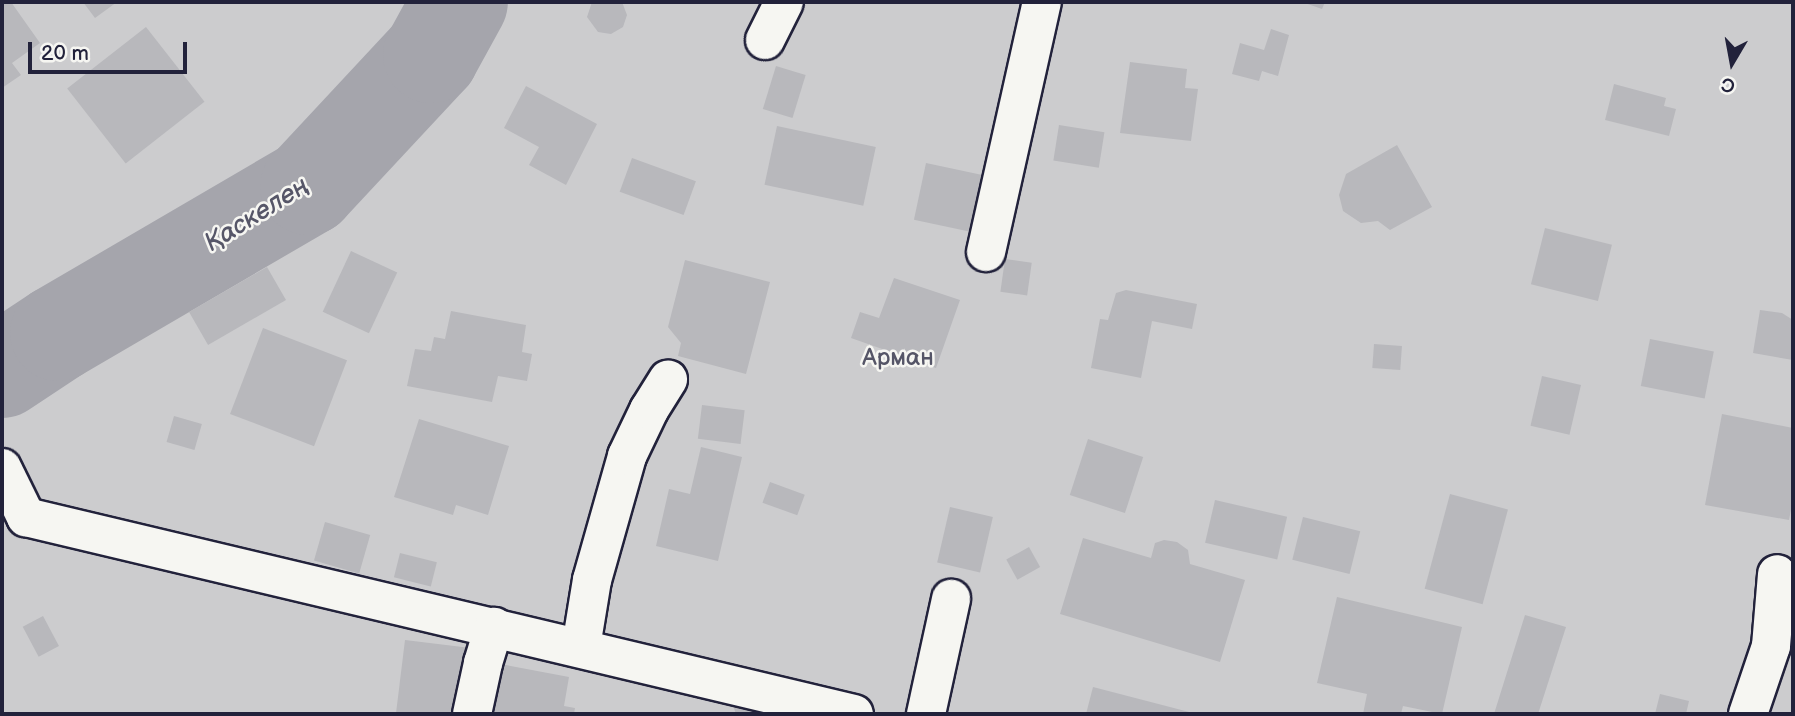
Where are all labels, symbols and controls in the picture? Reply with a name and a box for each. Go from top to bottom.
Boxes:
scale bar [32,28,191,72]
north arrow [1697,28,1767,98]
text: 20 m [41,41,89,66]
text: С [1720,72,1737,97]
water label: Қаскелең [199,171,315,259]
park label: Арман [862,344,934,372]

